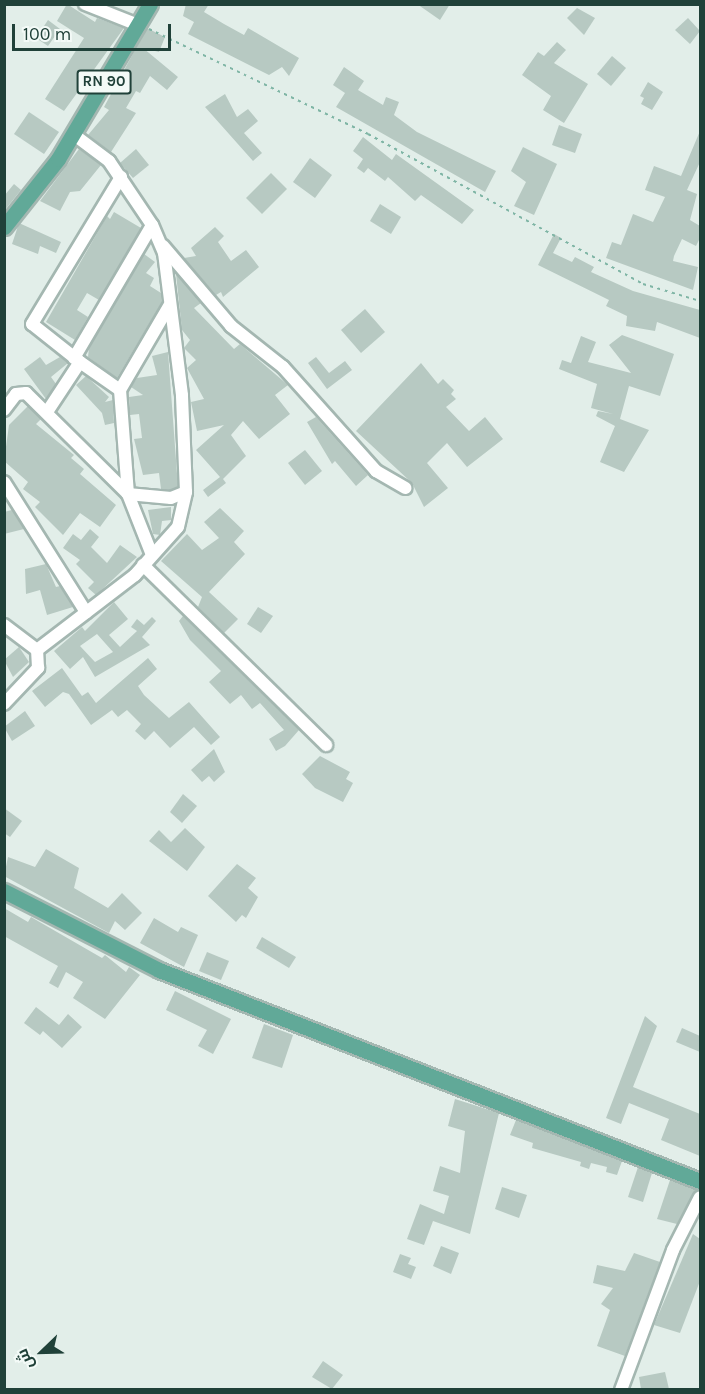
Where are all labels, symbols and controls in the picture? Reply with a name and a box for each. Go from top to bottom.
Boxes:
scale bar [15,12,174,50]
text: 100 m [23,23,71,45]
road number: RN 90 [76,70,132,94]
north arrow [12,1322,72,1382]
text: ش [12,1346,38,1372]

